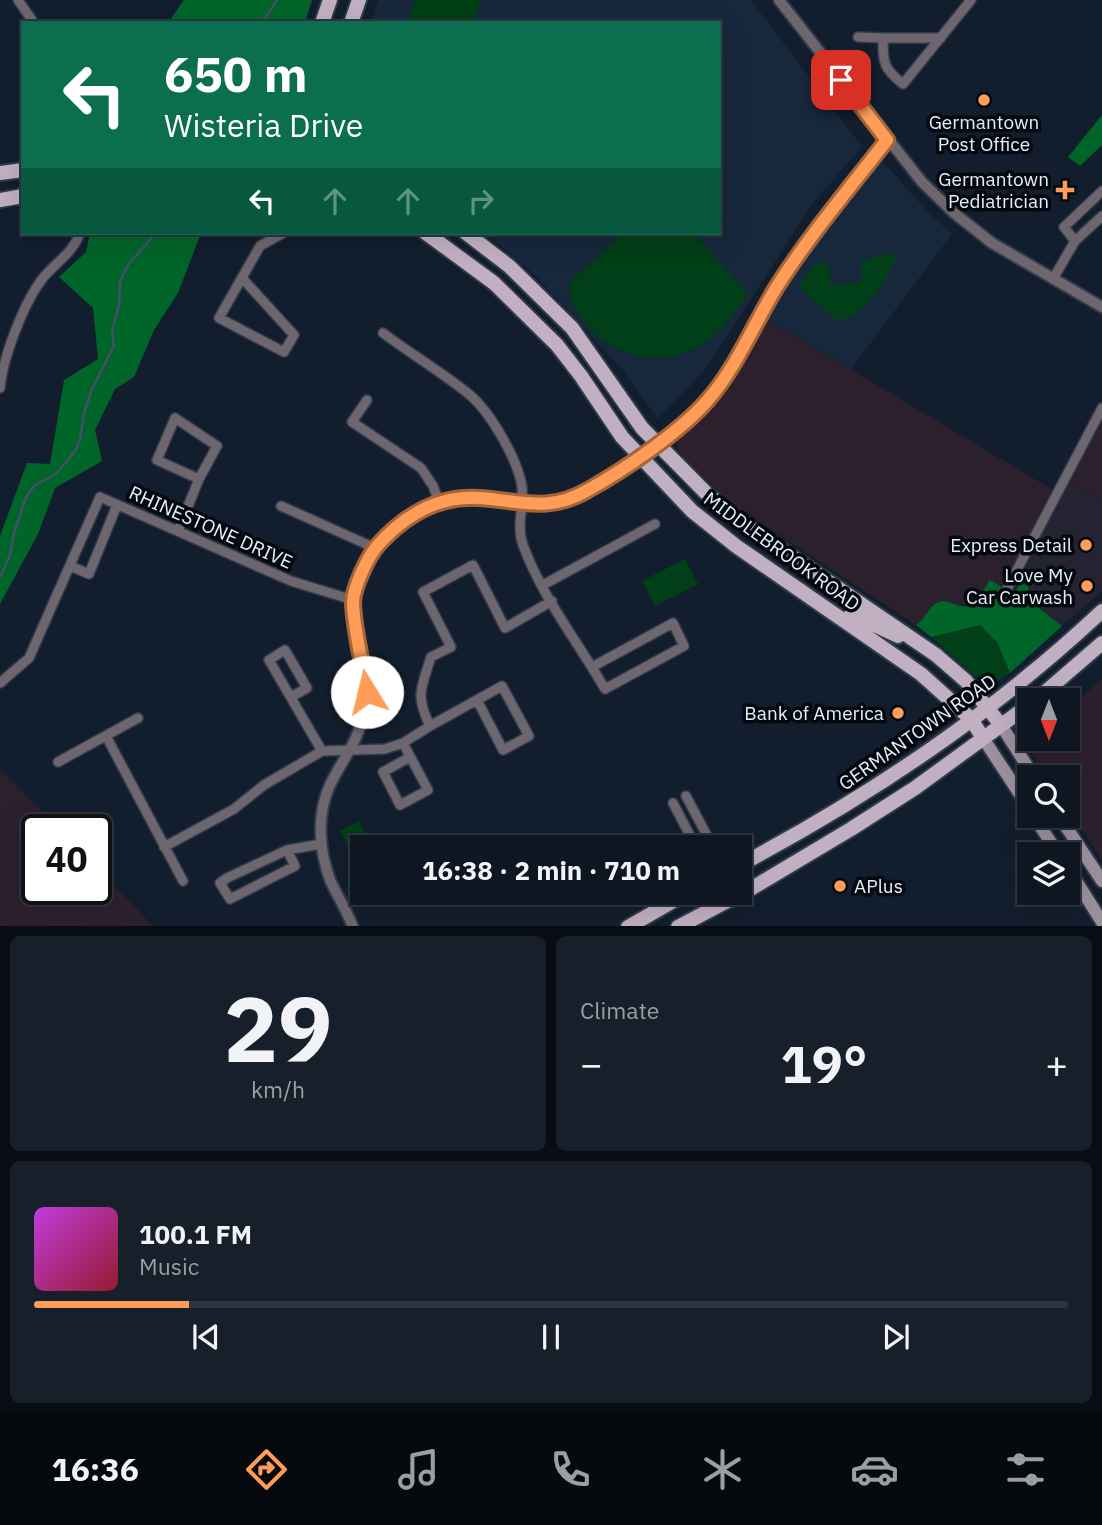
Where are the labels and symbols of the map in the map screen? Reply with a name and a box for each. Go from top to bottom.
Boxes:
pin [811,50,871,110]
marker: Germantown Post Office [976,92,992,108]
place label: Germantown Post Office [929,110,1039,156]
place label: Germantown Pediatrician [938,167,1049,213]
marker: Germantown Pediatrician [1055,180,1075,200]
street label: RHINESTONE DRIVE [125,480,297,574]
street label: MIDDLEBROOK ROAD [699,486,865,616]
place label: Express Detail [950,533,1072,557]
marker: Express Detail [1078,537,1094,553]
place label: Love My Car Carwash [966,563,1074,609]
marker: Love My Car Carwash [1079,578,1095,594]
position arrow [330,655,404,729]
street label: GERMANTOWN ROAD [834,669,1000,795]
north arrow [1017,688,1080,751]
place label: Bank of America [744,701,884,725]
marker: Bank of America [890,705,906,721]
speed limit sign: 40 [21,814,112,905]
place label: APlus [854,874,903,898]
marker: APlus [832,878,848,894]

